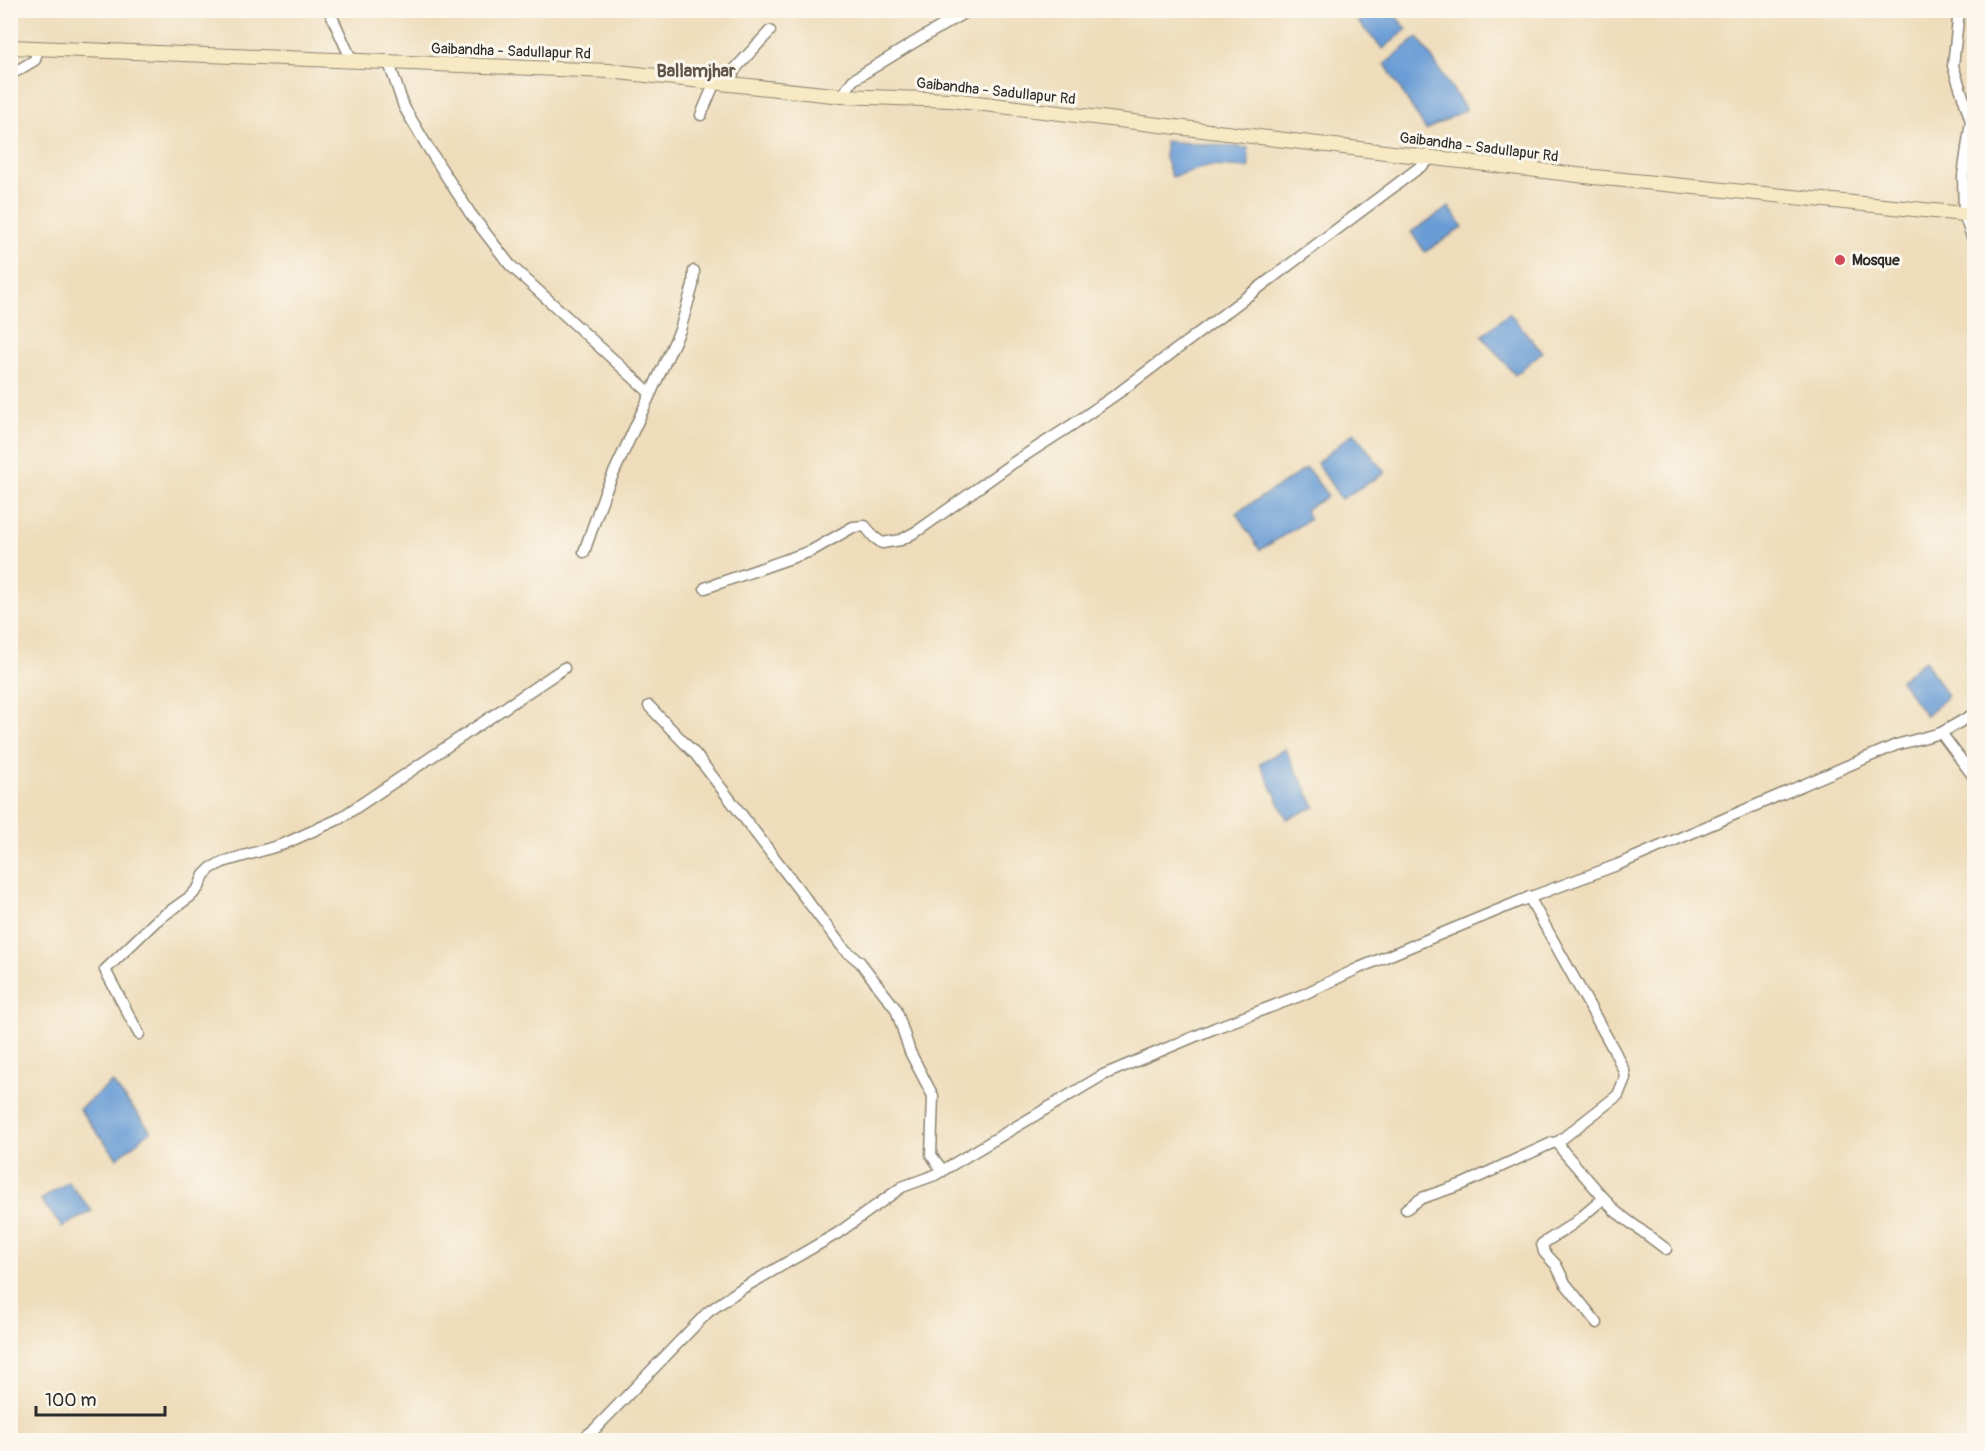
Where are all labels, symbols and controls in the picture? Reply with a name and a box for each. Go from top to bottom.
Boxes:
street label: Gaibandha - Sadullapur Rd [431,39,591,64]
district label: Ballamjhar [657,60,736,83]
street label: Gaibandha - Sadullapur Rd [915,74,1077,109]
street label: Gaibandha - Sadullapur Rd [1398,128,1560,167]
place label: Mosque [1852,251,1900,270]
marker: Mosque [1833,253,1847,267]
scale bar [36,1379,165,1417]
text: 100 m [45,1389,97,1412]

